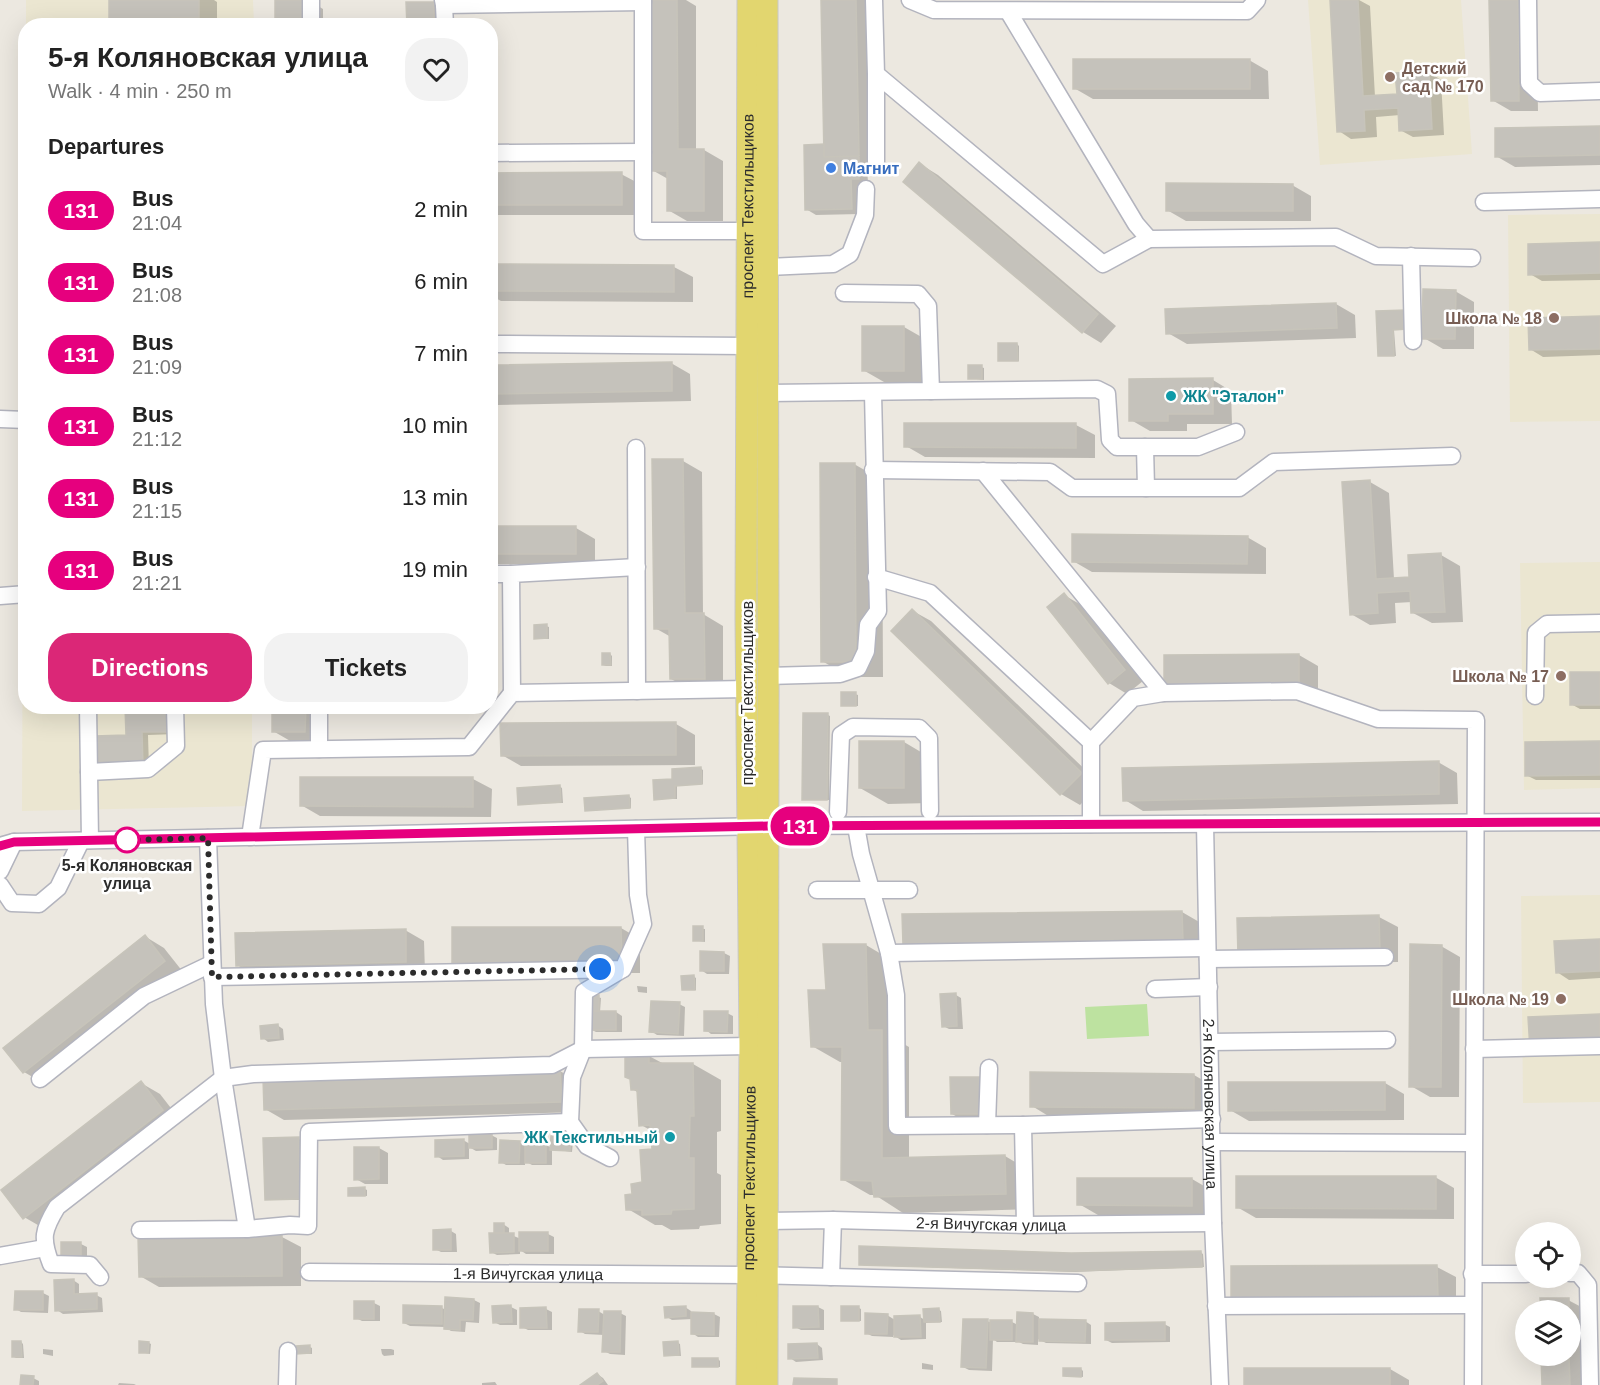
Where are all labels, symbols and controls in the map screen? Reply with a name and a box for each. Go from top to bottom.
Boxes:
button: heart [405,38,468,101]
text: 5-я Коляновская улица [48,42,368,73]
place label: Детский сад № 170 [1402,60,1484,95]
marker: Детский сад № 170 [1383,70,1397,84]
text: Walk · 4 min · 250 m [48,80,232,102]
street label: проспект Текстильщиков [739,114,756,298]
text: Departures [48,134,164,159]
place label: Магнит [843,160,900,177]
marker: Магнит [824,161,838,175]
text: Bus [132,186,174,211]
text: 2 min [414,197,468,222]
text: 131 [63,199,99,222]
text: 21:04 [132,212,182,234]
text: Bus [132,258,174,283]
text: 6 min [414,269,468,294]
text: 131 [63,271,99,294]
text: 21:08 [132,284,182,306]
place label: Школа № 18 [1445,310,1542,327]
marker: Школа № 18 [1547,311,1561,325]
text: Bus [132,330,174,355]
text: 7 min [414,341,468,366]
text: 131 [63,343,99,366]
text: 21:09 [132,356,182,378]
place label: ЖК "Эталон" [1182,388,1284,405]
marker: ЖК "Эталон" [1164,389,1178,403]
text: Bus [132,402,174,427]
text: 10 min [402,413,468,438]
text: 131 [63,415,99,438]
text: 21:12 [132,428,182,450]
text: Bus [132,474,174,499]
text: 13 min [402,485,468,510]
text: 131 [63,487,99,510]
text: 21:15 [132,500,182,522]
text: Bus [132,546,174,571]
text: 19 min [402,557,468,582]
text: 131 [63,559,99,582]
text: 21:21 [132,572,182,594]
street label: проспект Текстильщиков [739,601,756,785]
button: Directions [48,633,252,702]
button: Tickets [264,633,468,702]
place label: Школа № 17 [1452,668,1549,685]
marker: Школа № 17 [1554,669,1568,683]
line badge: 131 [766,806,834,846]
text: 131 [782,815,818,838]
marker: 5-я Коляновская улица [114,827,140,853]
place label: 5-я Коляновская улица [62,857,192,892]
your location [585,954,615,984]
place label: Школа № 19 [1452,991,1549,1008]
marker: Школа № 19 [1554,992,1568,1006]
street label: 2-я Коляновская улица [1200,1018,1221,1190]
street label: проспект Текстильщиков [740,1086,758,1270]
place label: ЖК Текстильный [523,1129,658,1146]
marker: ЖК Текстильный [663,1130,677,1144]
street label: 2-я Вичугская улица [916,1214,1066,1234]
map controls [1515,1222,1581,1366]
button: locate [1515,1222,1581,1288]
street label: 1-я Вичугская улица [453,1264,603,1283]
button: layers [1515,1300,1581,1366]

